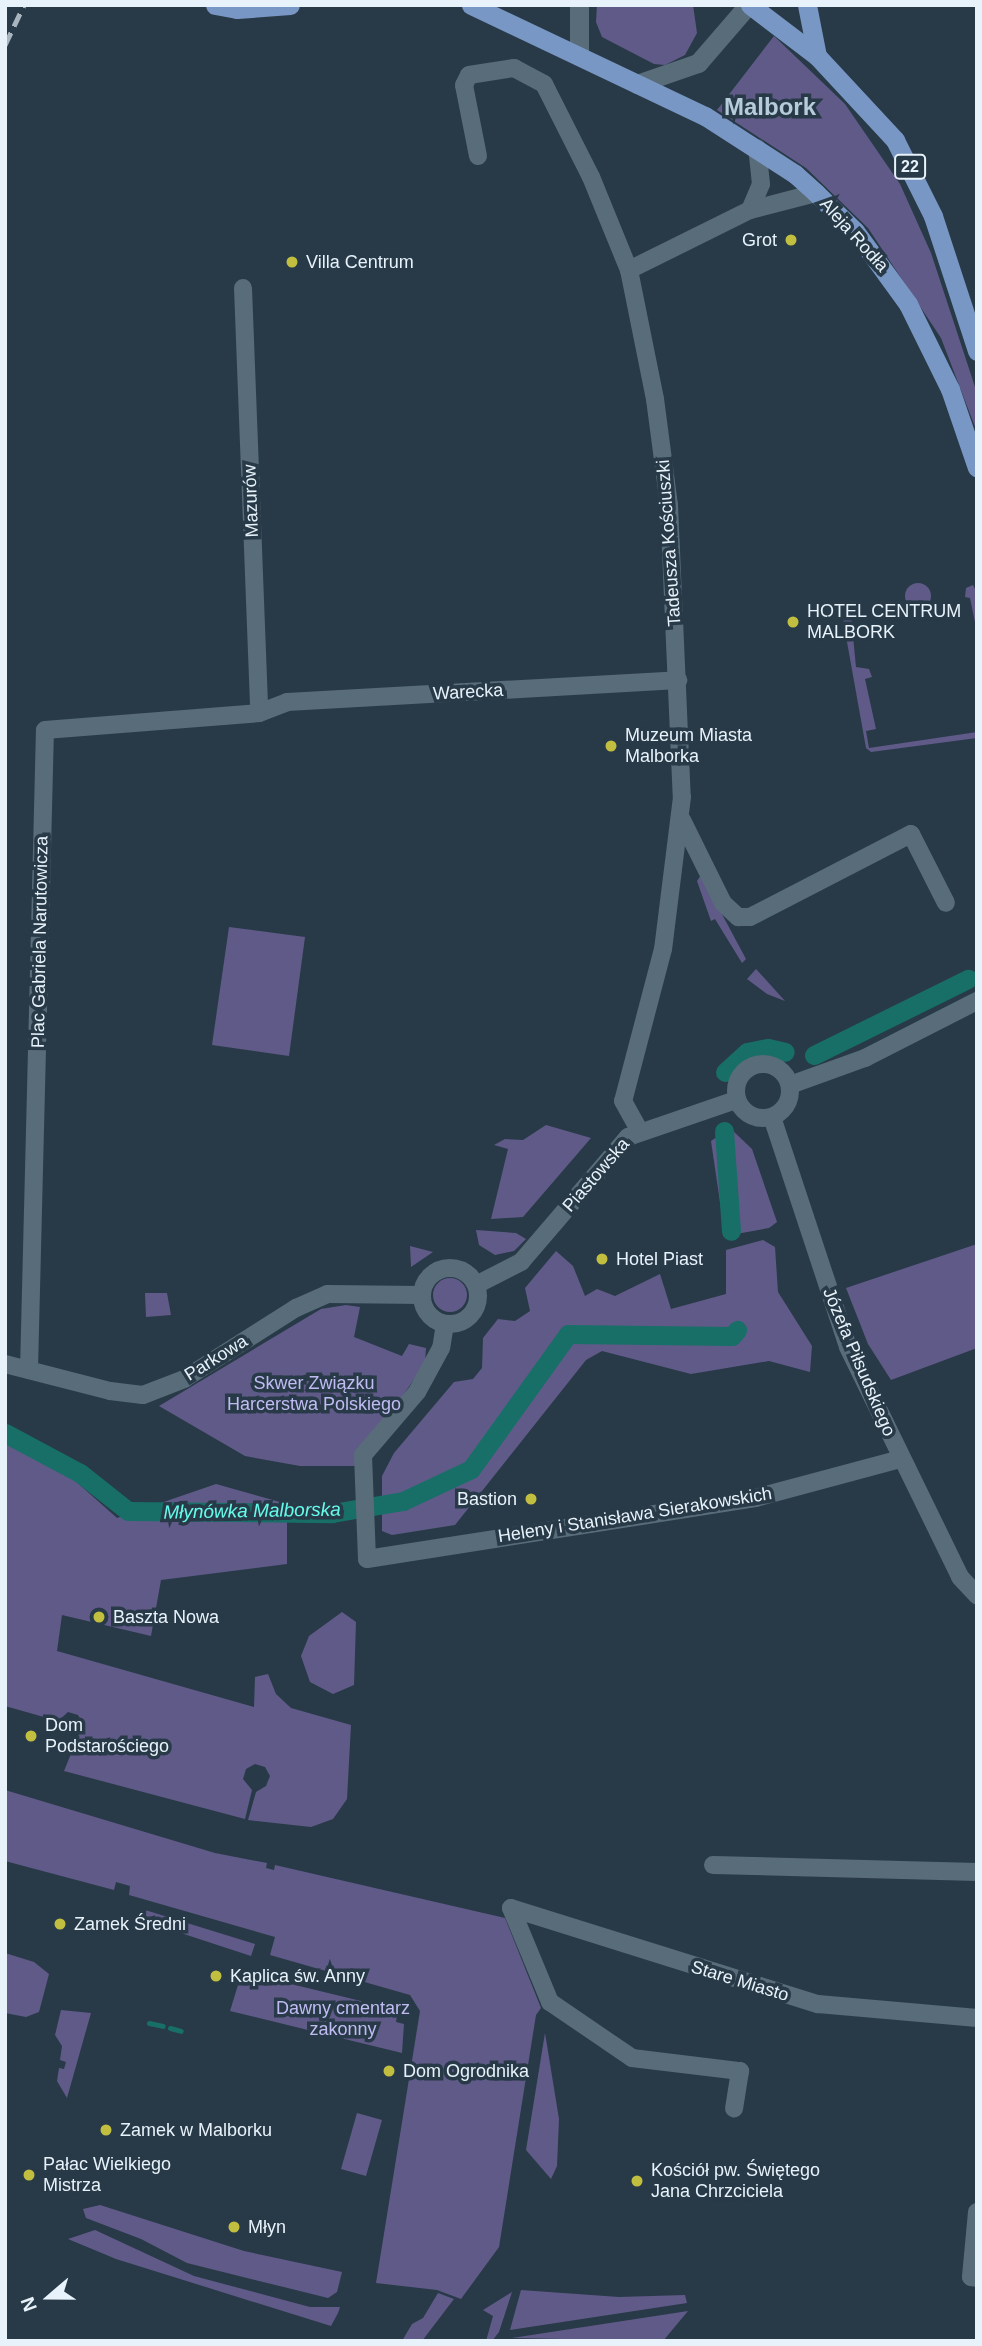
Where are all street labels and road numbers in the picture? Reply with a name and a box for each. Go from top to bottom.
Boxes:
road number: 22 [892,154,928,180]
street label: Aleja Rodła [815,194,893,276]
street label: Tadeusza Kościuszki [652,459,686,627]
street label: Mazurów [239,464,263,538]
street label: Warecka [432,679,504,705]
street label: Plac Gabriela Narutowicza [27,836,53,1048]
street label: Piastowska [558,1134,634,1216]
street label: Józefa Piłsudskiego [818,1285,900,1439]
street label: Parkowa [181,1330,251,1386]
street label: Heleny i Stanisława Sierakowskich [496,1483,774,1547]
street label: Stare Miasto [689,1956,791,2006]

